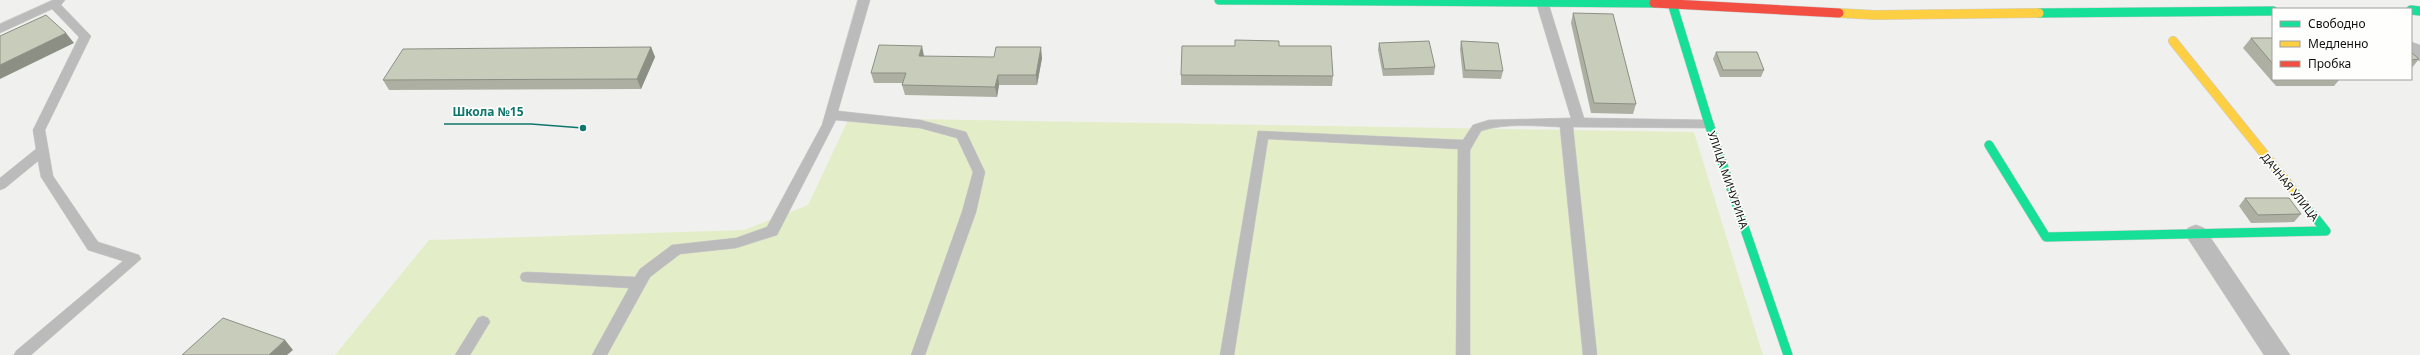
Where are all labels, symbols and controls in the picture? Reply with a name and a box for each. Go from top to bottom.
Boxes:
legend [2272,8,2412,80]
text: Свободно [2308,15,2366,32]
text: Медленно [2308,35,2368,52]
text: Пробка [2308,55,2351,72]
callout: Школа №15 [444,100,531,124]
text: Школа №15 [452,103,524,120]
street label: УЛИЦА МИЧУРИНА [1705,129,1753,232]
street label: ДАЧНАЯ УЛИЦА [2258,149,2323,225]

